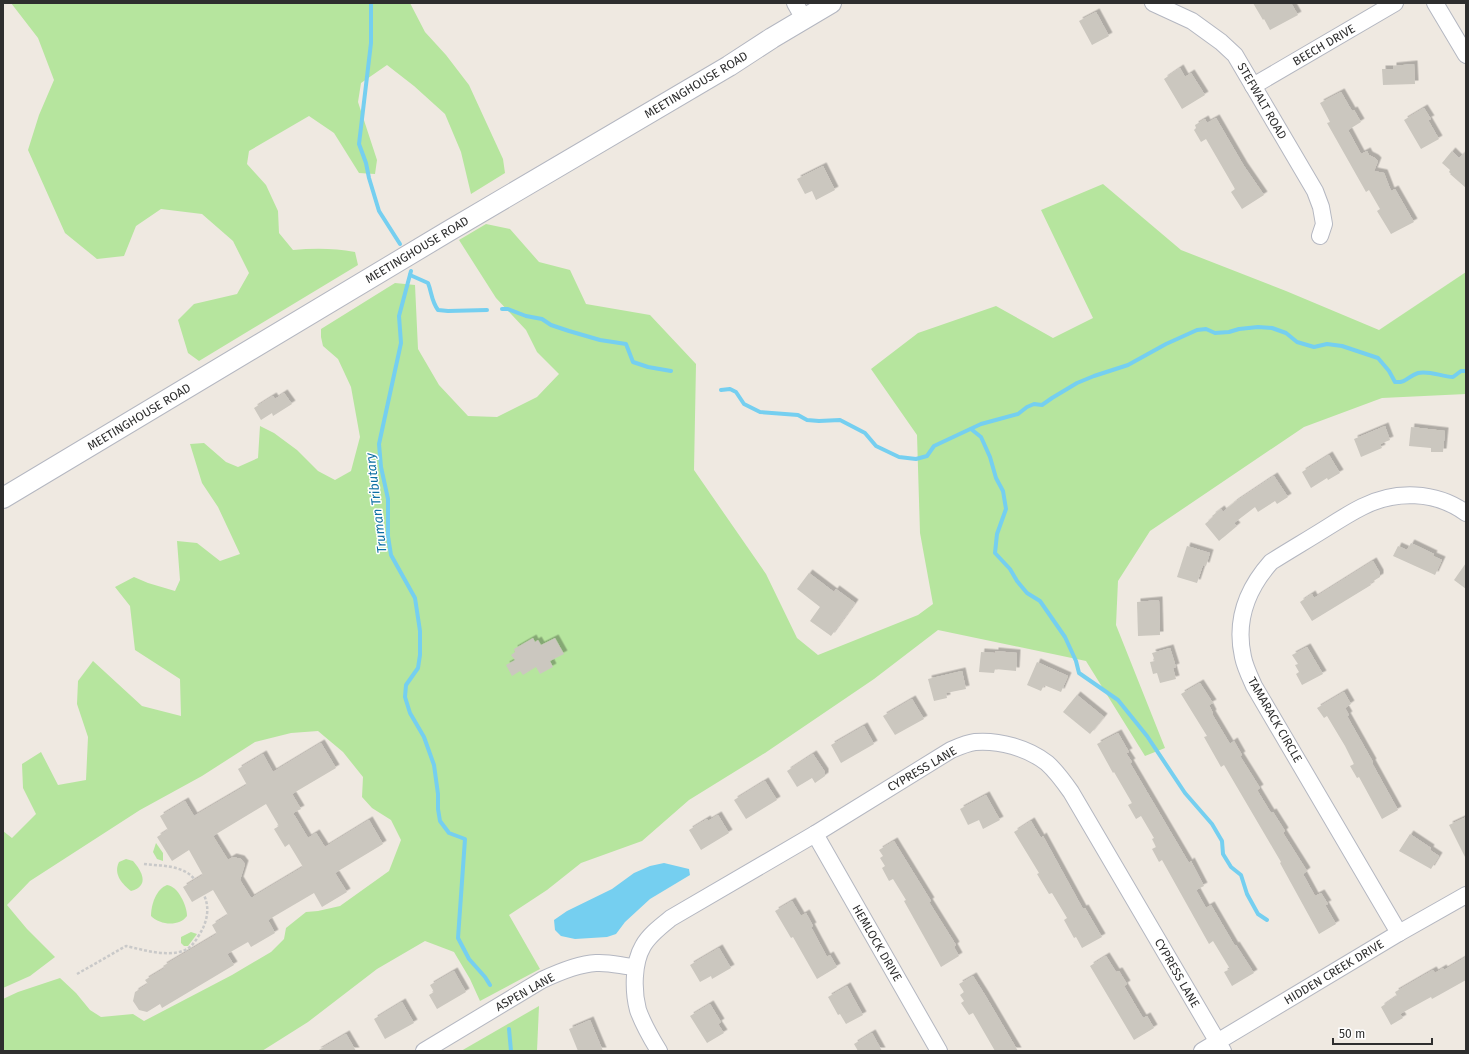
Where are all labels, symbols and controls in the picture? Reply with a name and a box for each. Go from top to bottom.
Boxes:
street label: BEECH DRIVE [1290,22,1358,68]
street label: MEETINGHOUSE ROAD [642,48,750,121]
street label: STEFWALT ROAD [1234,60,1290,142]
street label: MEETINGHOUSE ROAD [363,213,471,286]
street label: MEETINGHOUSE ROAD [85,380,193,453]
water label: Truman Tributary [362,451,390,554]
street label: TAMARACK CIRCLE [1245,675,1305,765]
street label: CYPRESS LANE [885,744,959,794]
street label: HEMLOCK DRIVE [849,902,905,984]
street label: CYPRESS LANE [1152,936,1202,1010]
street label: HIDDEN CREEK DRIVE [1282,937,1386,1007]
street label: ASPEN LANE [493,970,557,1014]
scale bar [1333,1020,1432,1046]
text: 50 m [1339,1027,1365,1041]

